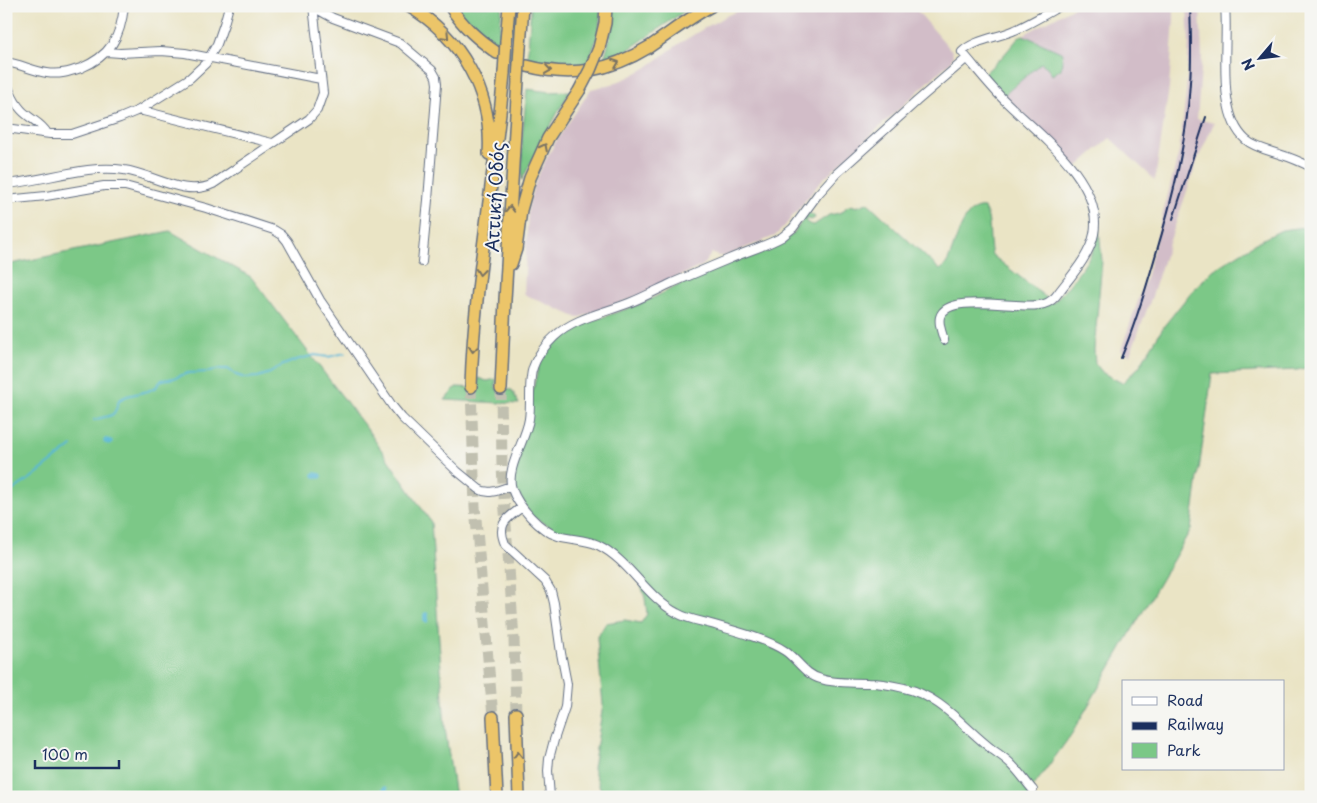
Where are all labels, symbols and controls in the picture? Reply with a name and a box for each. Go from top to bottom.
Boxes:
one-way arrow [440,31,449,40]
north arrow [1234,32,1284,82]
text: N [1236,55,1260,74]
one-way arrow [612,59,620,69]
one-way arrow [543,65,552,75]
street label: Αττική Οδός [478,141,510,253]
one-way arrow [538,143,548,152]
one-way arrow [505,205,516,213]
one-way arrow [475,269,486,277]
one-way arrow [468,345,479,353]
legend [1122,680,1284,770]
text: Road [1167,688,1203,711]
text: Railway [1167,712,1224,735]
scale bar [35,738,119,770]
text: Park [1167,738,1201,761]
text: 100 m [42,742,88,765]
one-way arrow [512,751,523,759]

